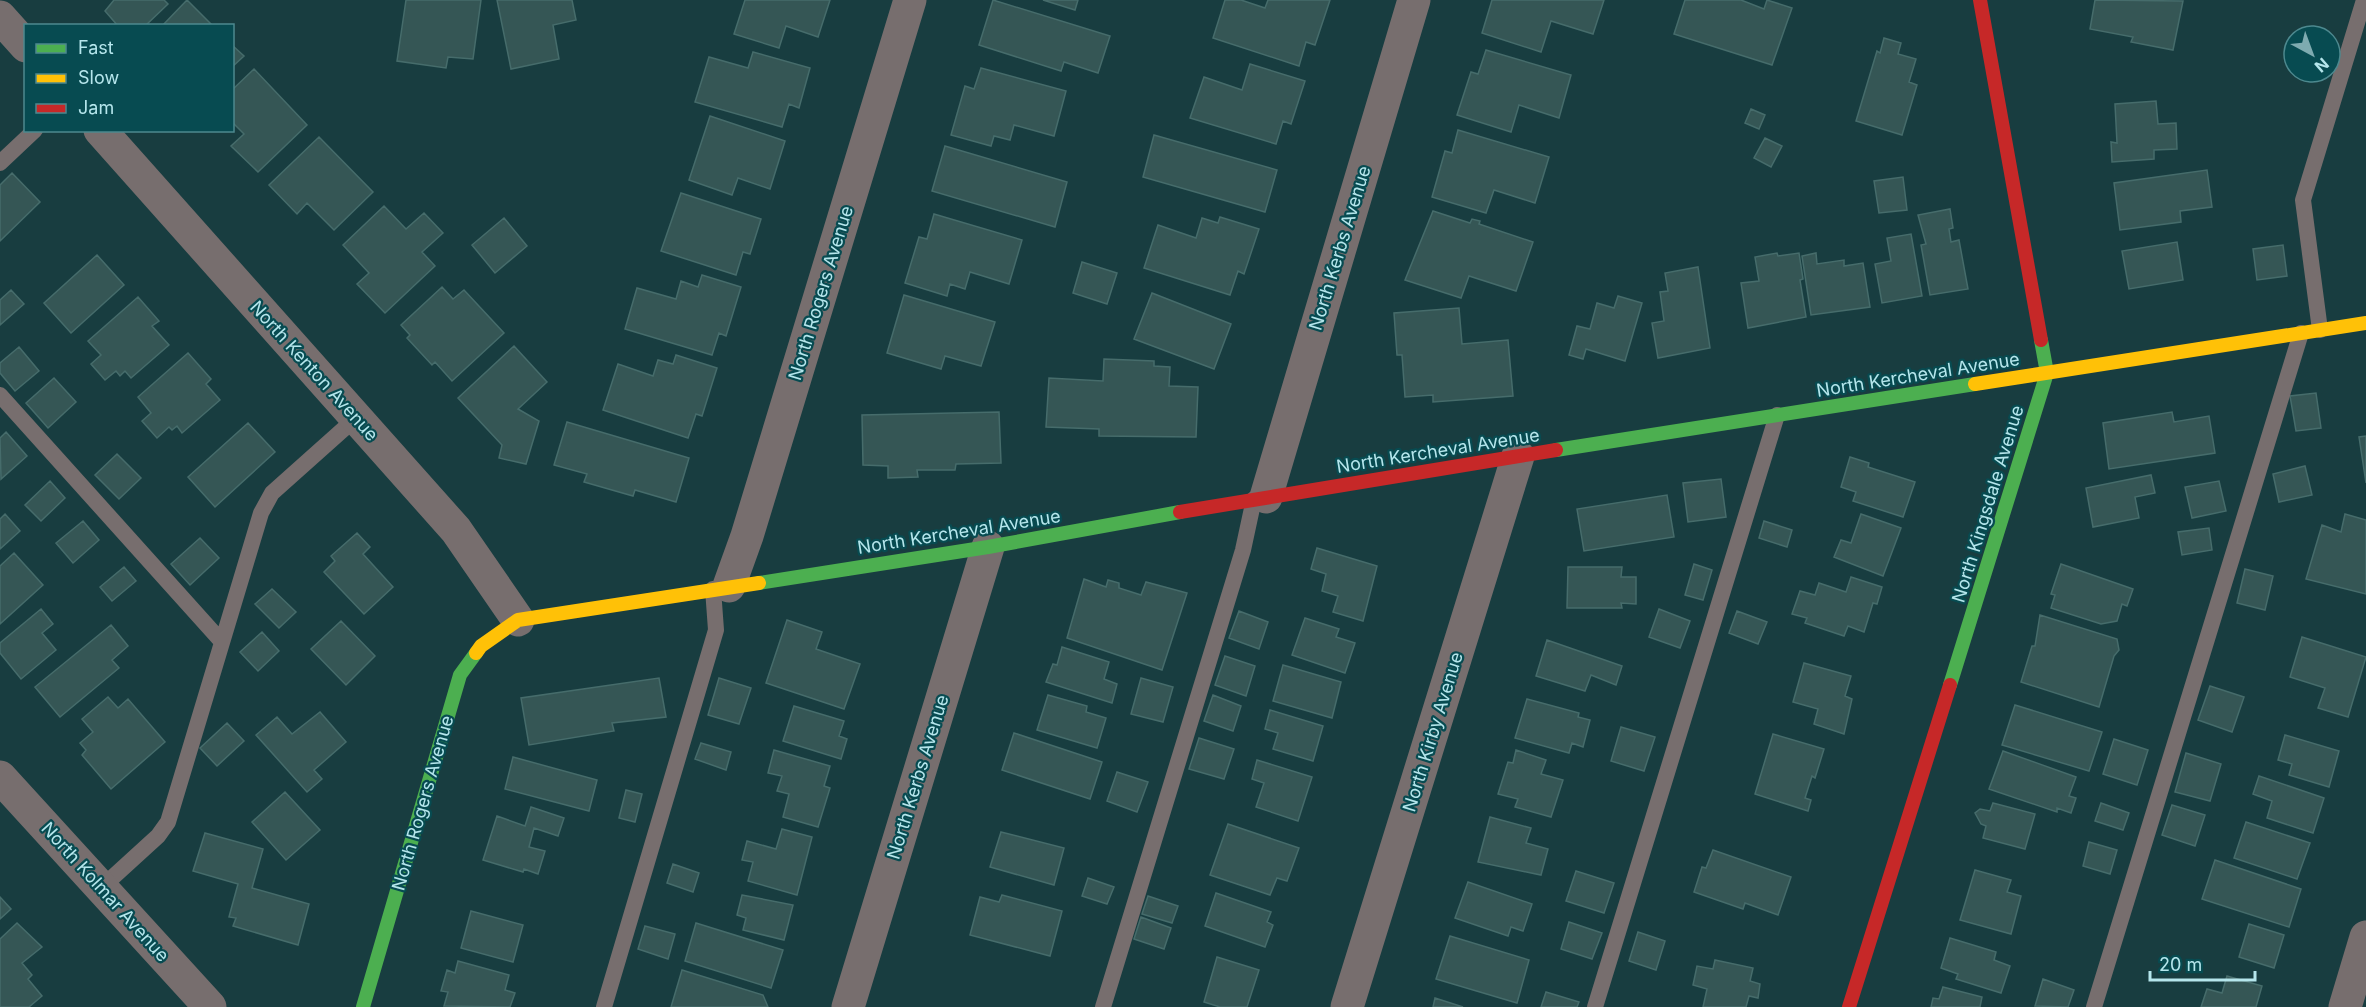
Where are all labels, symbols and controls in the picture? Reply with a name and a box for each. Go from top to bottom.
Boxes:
legend [24,24,234,132]
north arrow [2282,24,2342,84]
text: Fast [78,37,114,58]
text: N [2311,54,2333,77]
text: Slow [78,67,119,88]
text: Jam [78,97,114,118]
street label: North Kerbs Avenue [1305,163,1375,333]
street label: North Rogers Avenue [784,203,857,383]
street label: North Kenton Avenue [246,296,383,445]
street label: North Kercheval Avenue [1815,348,2021,401]
street label: North Kingsdale Avenue [1947,403,2028,605]
street label: North Kercheval Avenue [1335,424,1541,477]
street label: North Kercheval Avenue [856,505,1062,558]
street label: North Kirby Avenue [1398,649,1467,814]
street label: North Kerbs Avenue [883,692,953,862]
street label: North Rogers Avenue [387,713,458,893]
street label: North Kolmar Avenue [37,818,174,966]
scale bar [2150,944,2255,982]
text: 20 m [2159,954,2202,975]

